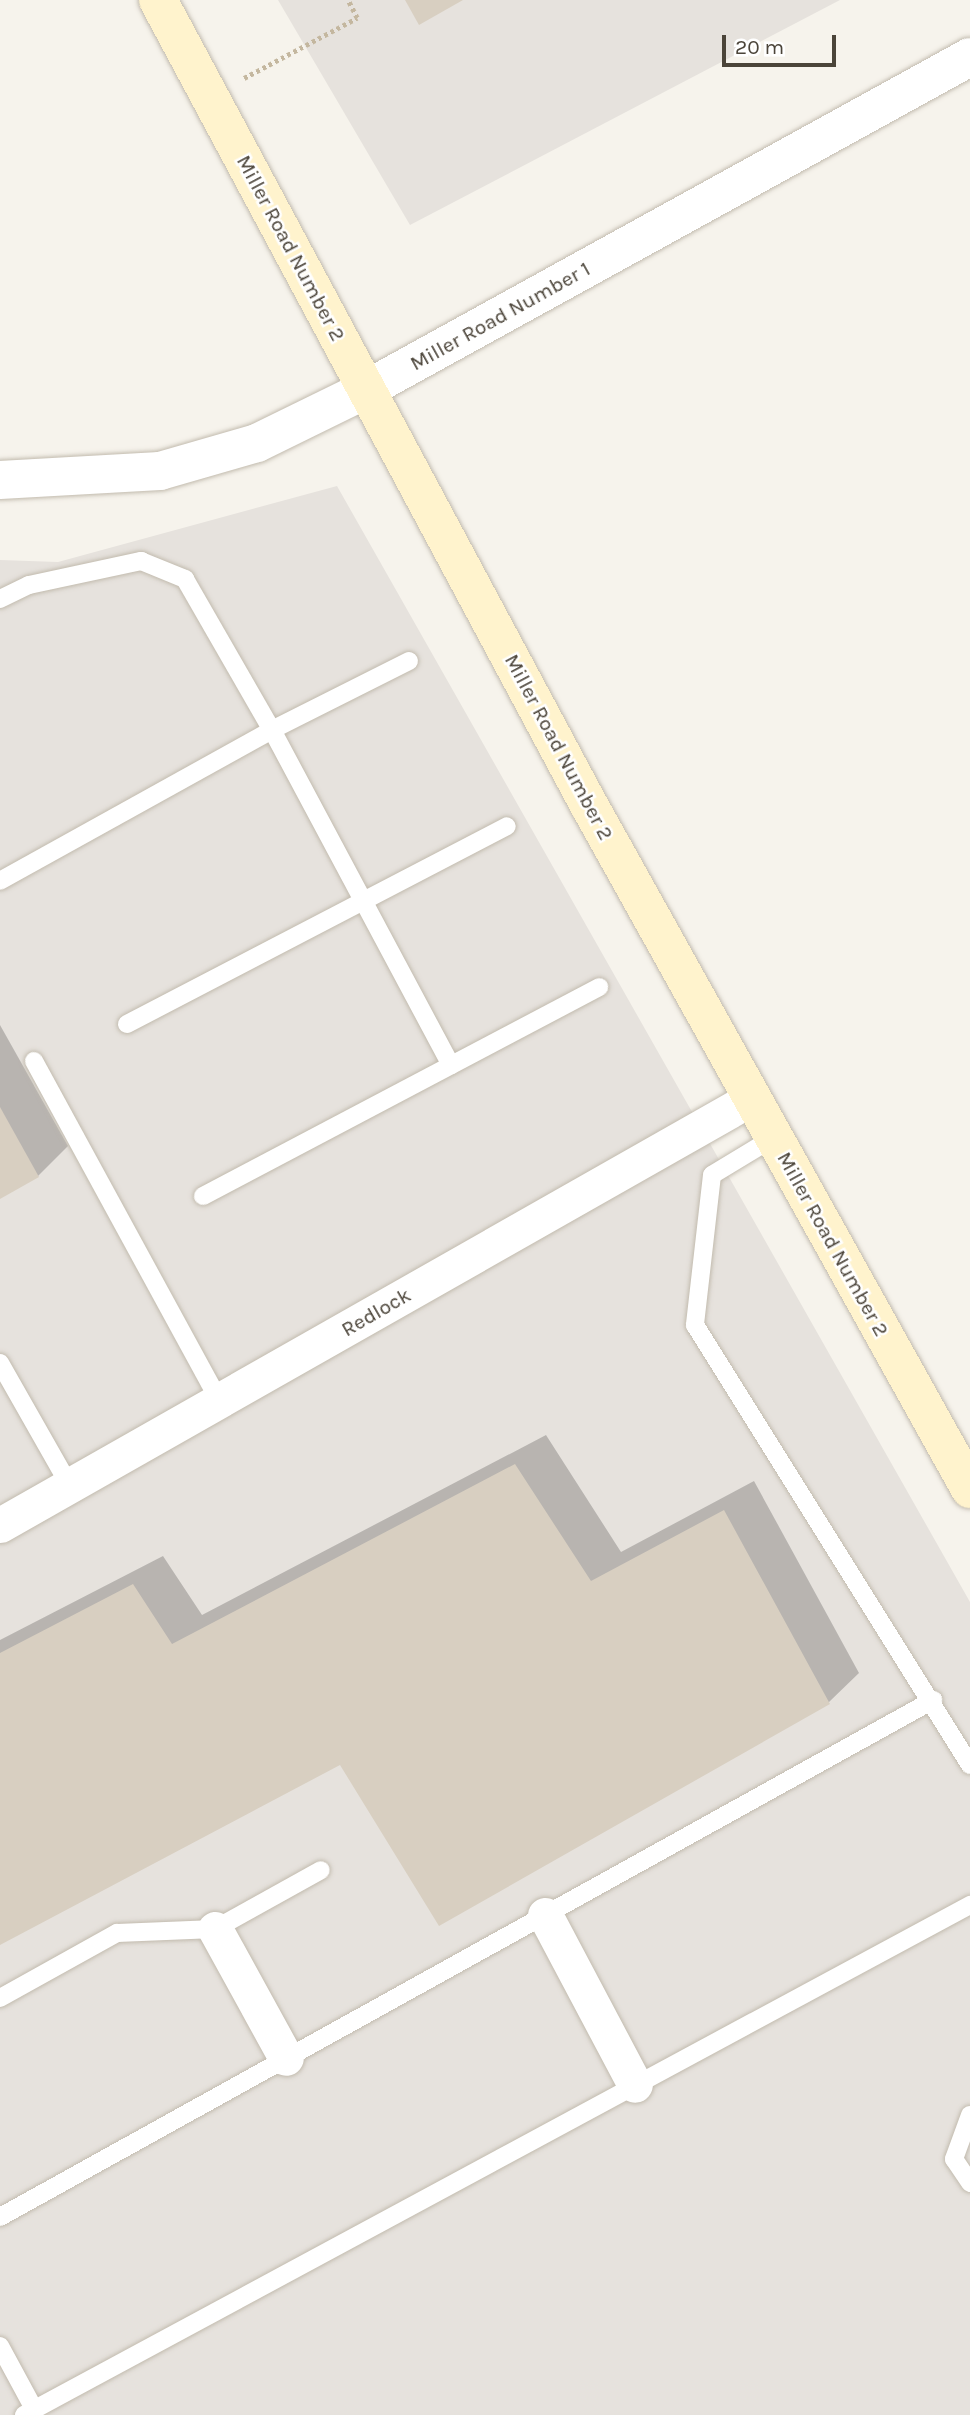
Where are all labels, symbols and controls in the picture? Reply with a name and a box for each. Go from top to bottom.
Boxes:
scale bar [725,21,839,65]
text: 20 m [735,35,784,59]
street label: Miller Road Number 2 [231,151,351,345]
street label: Miller Road Number 1 [406,256,594,376]
street label: Miller Road Number 2 [499,650,619,844]
street label: Miller Road Number 2 [772,1147,894,1341]
street label: Redlock [337,1282,415,1342]

